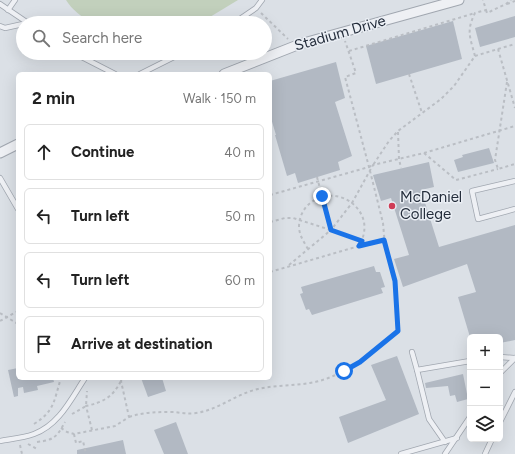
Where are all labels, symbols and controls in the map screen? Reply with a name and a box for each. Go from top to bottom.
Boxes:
street label: Stadium Drive [292,11,388,55]
search box [16,16,272,60]
icon: search [30,27,52,49]
text: Search here [62,29,142,47]
text: 2 min [32,88,75,108]
text: Walk · 150 m [183,91,256,106]
icon: ahead [33,141,55,163]
text: Continue [71,143,134,161]
text: 40 m [224,145,255,160]
route end [313,187,331,205]
place label: McDaniel College [400,188,462,223]
marker: McDaniel College [387,201,397,211]
icon: left [33,205,55,227]
text: Turn left [71,207,129,225]
text: 50 m [225,209,255,224]
icon: left [33,269,55,291]
text: Turn left [71,271,129,289]
text: 60 m [225,273,255,288]
icon: arrive [33,333,55,355]
map controls [467,334,503,442]
button: + [467,334,503,370]
text: Arrive at destination [71,335,212,353]
route start [335,362,353,380]
button: − [467,370,503,406]
button: layers [467,406,503,442]

